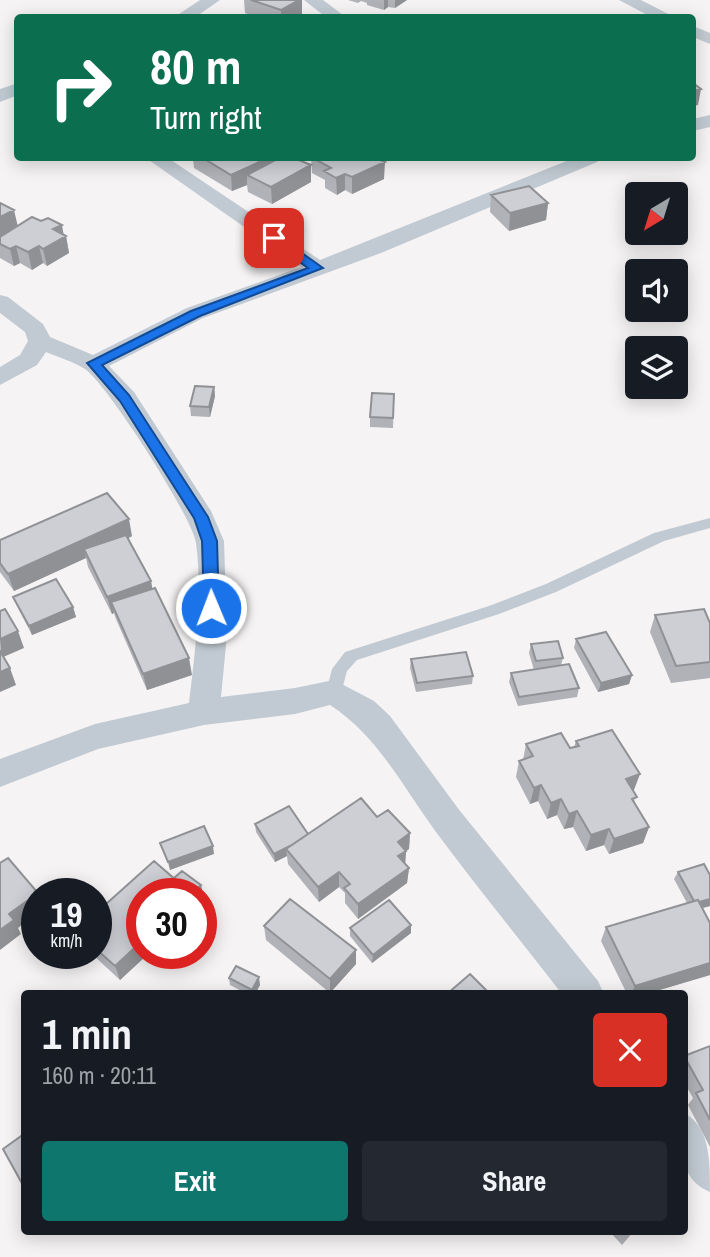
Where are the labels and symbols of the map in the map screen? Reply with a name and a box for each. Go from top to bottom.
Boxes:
north arrow [625,182,688,245]
pin [244,208,304,268]
position arrow [174,571,248,645]
speed limit sign: 30 [126,878,217,969]

